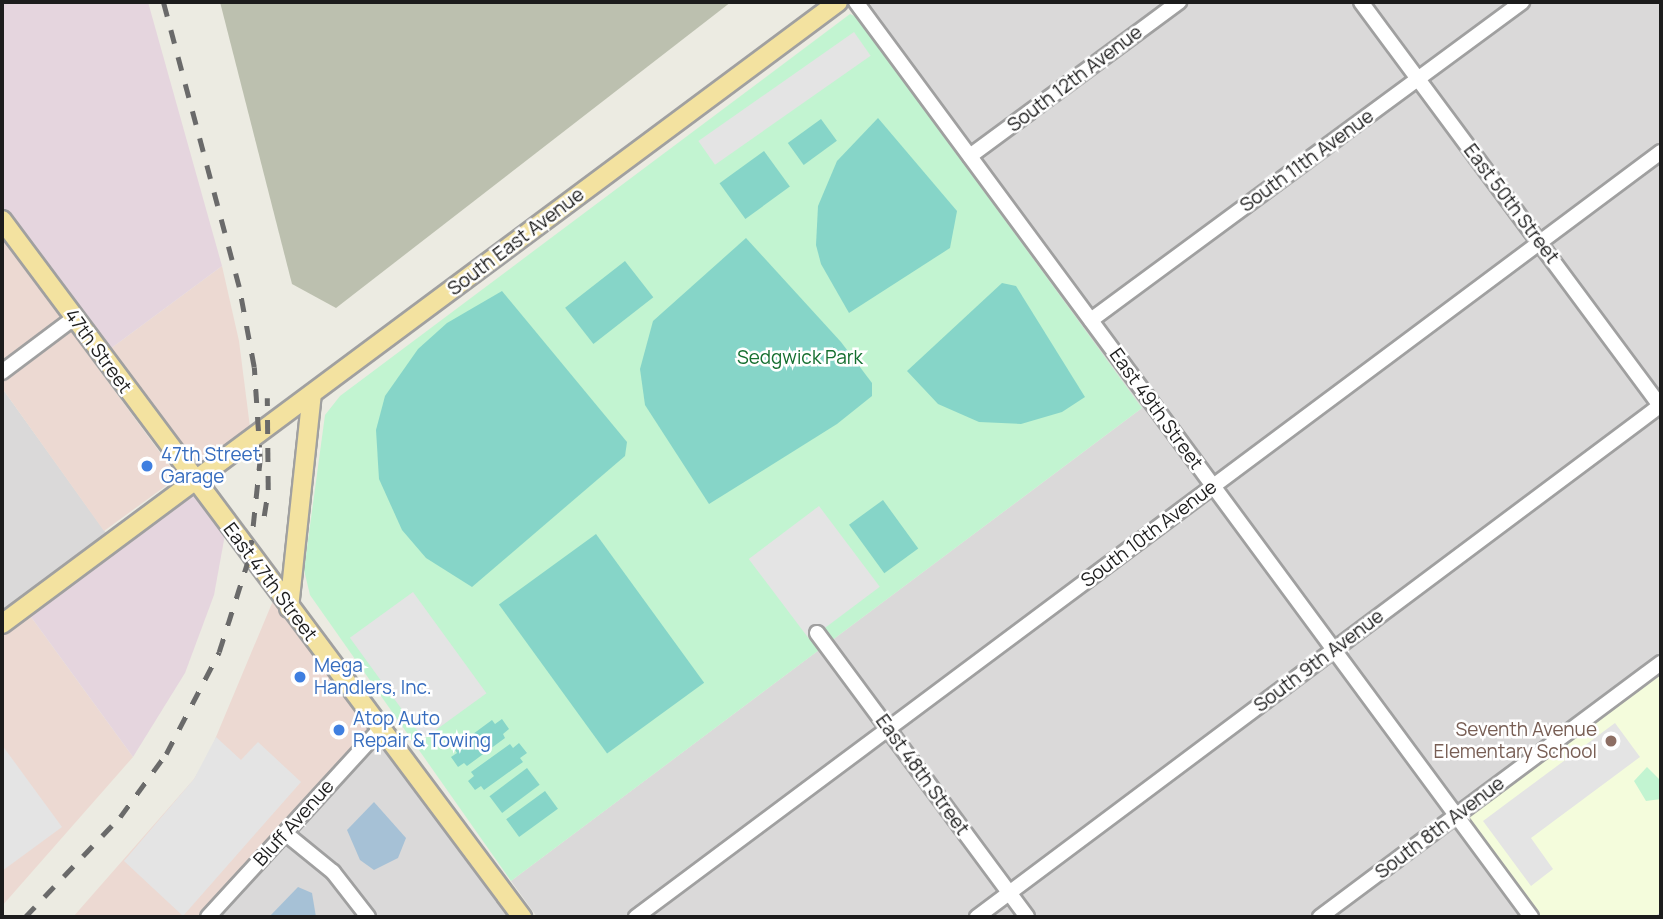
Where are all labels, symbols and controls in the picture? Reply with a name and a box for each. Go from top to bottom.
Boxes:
street label: South 12th Avenue [1003,21,1147,137]
street label: South 11th Avenue [1236,105,1378,217]
street label: East 50th Street [1459,140,1563,268]
street label: South East Avenue [443,183,589,301]
street label: 47th Street [60,304,136,398]
street label: East 49th Street [1104,344,1208,474]
park label: Sedgwick Park [737,347,863,369]
place label: 47th Street Garage [161,444,260,488]
marker: 47th Street Garage [139,458,155,474]
street label: South 10th Avenue [1077,476,1221,592]
street label: East 47th Street [218,518,322,646]
street label: South 9th Avenue [1250,605,1388,717]
place label: Mega Handlers, Inc. [314,655,431,699]
marker: Mega Handlers, Inc. [292,669,308,685]
place label: Atop Auto Repair & Towing [353,708,491,752]
street label: East 48th Street [871,710,973,840]
place label: Seventh Avenue Elementary School [1434,719,1597,763]
marker: Atop Auto Repair & Towing [331,722,347,738]
marker: Seventh Avenue Elementary School [1603,733,1619,749]
street label: South 8th Avenue [1371,772,1509,884]
street label: Bluff Avenue [249,775,339,871]

